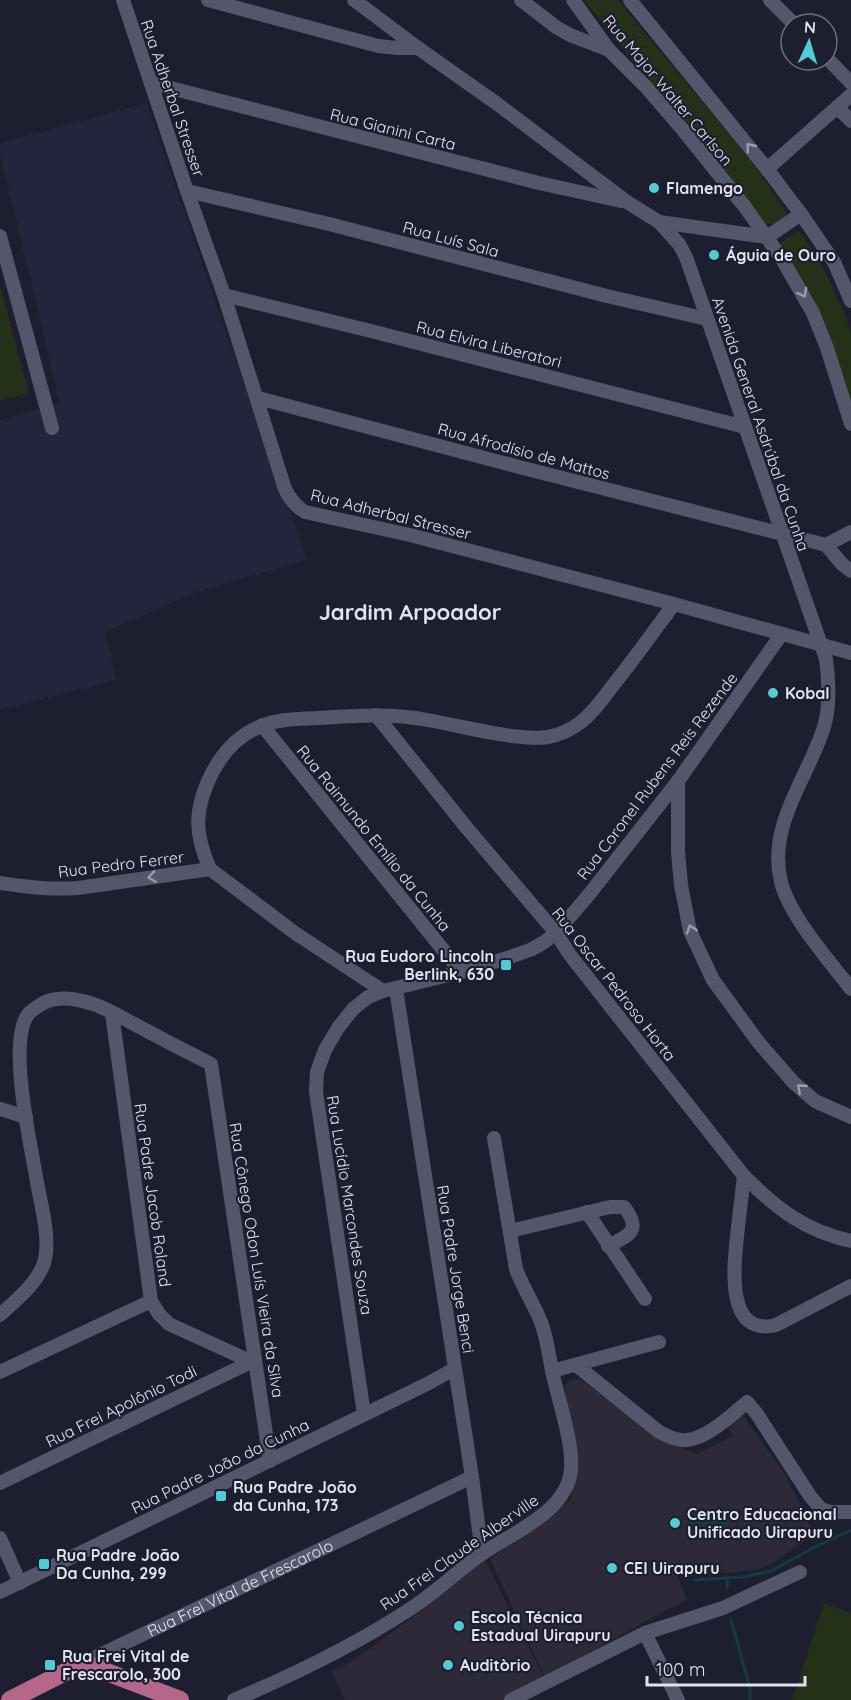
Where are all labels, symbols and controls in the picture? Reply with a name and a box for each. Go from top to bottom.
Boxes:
street label: Rua Major Walter Carlson [599,10,737,170]
north arrow [779,12,839,72]
street label: Rua Adherbal Stresser [137,17,209,179]
text: N [803,17,817,37]
street label: Rua Gianini Carta [328,104,458,154]
one-way arrow [747,143,758,154]
place label: Flamengo [666,178,743,198]
marker: Flamengo [647,181,661,195]
street label: Rua Luís Sala [401,217,501,261]
place label: Águia de Ouro [726,245,836,265]
marker: Águia de Ouro [707,248,721,262]
one-way arrow [796,287,807,297]
street label: Avenida General Asdrúbal da Cunha [708,294,814,554]
street label: Rua Elvira Liberatori [414,316,564,372]
street label: Rua Afrodísio de Mattos [436,418,612,484]
street label: Rua Adherbal Stresser [309,484,473,544]
district label: Jardim Arpoador [319,598,502,626]
street label: Rua Coronel Rubens Reis Rezende [572,668,742,884]
place label: Kobal [785,683,830,703]
marker: Kobal [766,686,780,700]
street label: Rua Raimundo Emílio da Cunha [293,741,455,935]
street label: Rua Pedro Ferrer [57,846,185,882]
one-way arrow [148,871,157,883]
street label: Rua Oscar Pedroso Horta [548,903,680,1065]
one-way arrow [686,925,698,935]
place label: Rua Eudoro Lincoln Berlink, 630 [345,946,494,984]
marker: Rua Eudoro Lincoln Berlink, 630 [499,958,513,972]
one-way arrow [797,1085,808,1096]
street label: Rua Lucídio Marcondes Souza [323,1094,377,1316]
street label: Rua Padre Jacob Roland [130,1102,176,1288]
street label: Rua Cônego Odon Luís Vieira da Silva [225,1121,289,1399]
street label: Rua Padre Jorge Benci [433,1183,479,1355]
street label: Rua Frei Apolônio Todi [42,1361,200,1451]
street label: Rua Padre João da Cunha [128,1414,312,1518]
place label: Rua Padre João da Cunha, 173 [233,1477,357,1515]
marker: Rua Padre João da Cunha, 173 [214,1489,228,1503]
street label: Rua Frei Claude Alberville [376,1490,542,1614]
place label: Centro Educacional Unificado Uirapuru [687,1504,837,1542]
marker: Centro Educacional Unificado Uirapuru [668,1516,682,1530]
street label: Rua Frei Vital de Frescarolo [144,1535,336,1641]
place label: Rua Padre João Da Cunha, 299 [56,1545,180,1583]
marker: Rua Padre João Da Cunha, 299 [37,1557,51,1571]
place label: CEI Uirapuru [624,1558,720,1578]
marker: CEI Uirapuru [605,1561,619,1575]
place label: Escola Técnica Estadual Uirapuru [471,1607,611,1645]
marker: Escola Técnica Estadual Uirapuru [452,1619,466,1633]
place label: Rua Frei Vital de Frescarolo, 300 [62,1646,189,1684]
scale bar [647,1649,804,1687]
place label: Auditòrio [460,1655,531,1675]
marker: Rua Frei Vital de Frescarolo, 300 [43,1658,57,1672]
marker: Auditòrio [441,1658,455,1672]
text: 100 m [656,1658,705,1681]

